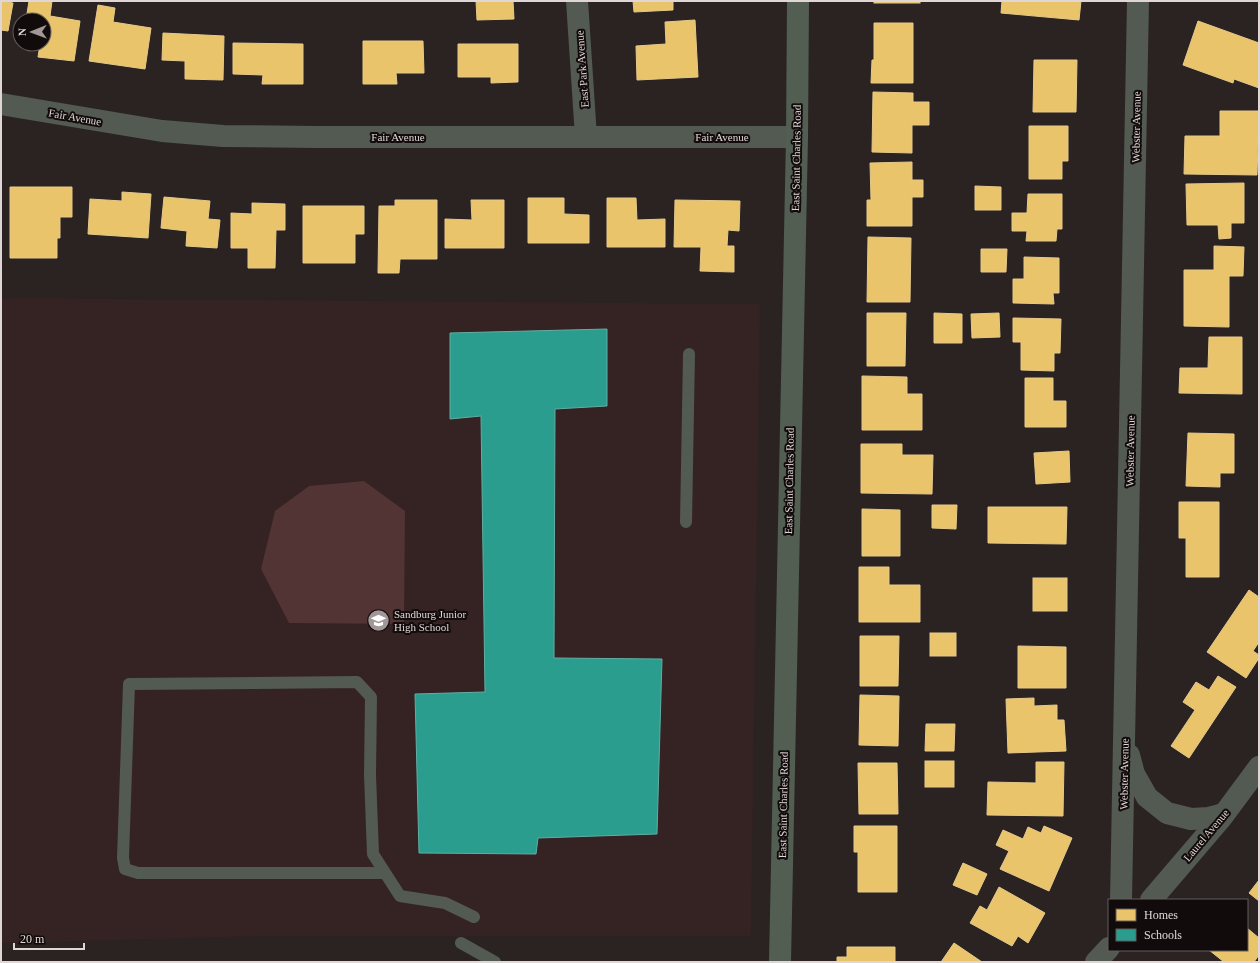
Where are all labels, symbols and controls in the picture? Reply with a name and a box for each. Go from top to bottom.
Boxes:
north arrow [12,12,52,52]
text: N [16,28,28,36]
street label: East Park Avenue [573,30,591,108]
street label: Webster Avenue [1129,91,1143,163]
street label: East Saint Charles Road [789,104,803,211]
street label: Fair Avenue [48,106,102,128]
street label: Fair Avenue [371,131,425,143]
street label: Fair Avenue [695,131,749,143]
street label: Webster Avenue [1123,415,1137,487]
street label: East Saint Charles Road [782,427,796,534]
school or university icon: Sandburg Junior High School [365,607,391,633]
place label: Sandburg Junior High School [394,608,467,633]
street label: Webster Avenue [1117,738,1131,810]
street label: East Saint Charles Road [776,751,790,858]
street label: Laurel Avenue [1181,806,1231,863]
legend [1108,899,1248,951]
text: Homes [1144,908,1178,922]
scale bar [14,925,84,951]
text: Schools [1144,928,1182,942]
text: 20 m [20,932,45,946]

